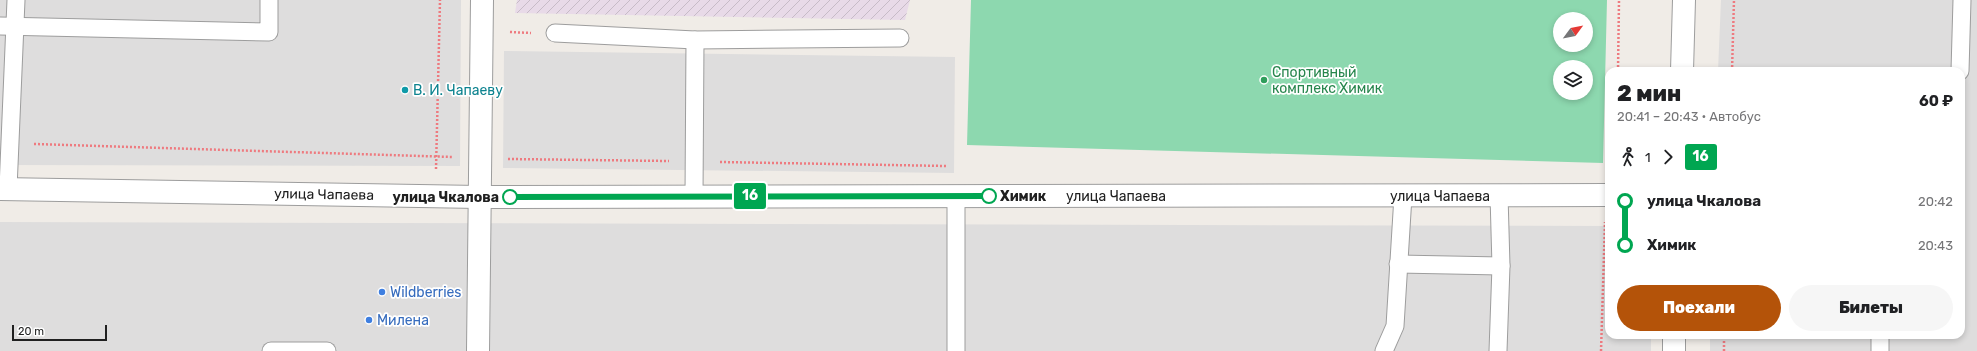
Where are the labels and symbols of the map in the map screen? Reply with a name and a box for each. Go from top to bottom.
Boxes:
north arrow [1553,12,1593,52]
place label: Спортивный комплекс Химик [1272,64,1383,97]
marker: Спортивный комплекс Химик [1259,75,1269,85]
place label: В. И. Чапаеву [413,82,503,99]
marker: В. И. Чапаеву [400,85,410,95]
line badge: 16 [732,183,768,209]
street label: улица Чапаева [274,185,374,204]
marker: Химик [981,188,997,204]
place label: Химик [1000,188,1047,205]
street label: улица Чапаева [1066,188,1166,205]
street label: улица Чапаева [1390,188,1490,205]
place label: улица Чкалова [393,189,499,206]
marker: улица Чкалова [502,189,518,205]
place label: Wildberries [390,284,462,301]
marker: Wildberries [377,287,387,297]
place label: Милена [377,312,429,329]
marker: Милена [364,315,374,325]
scale bar [12,323,107,342]

